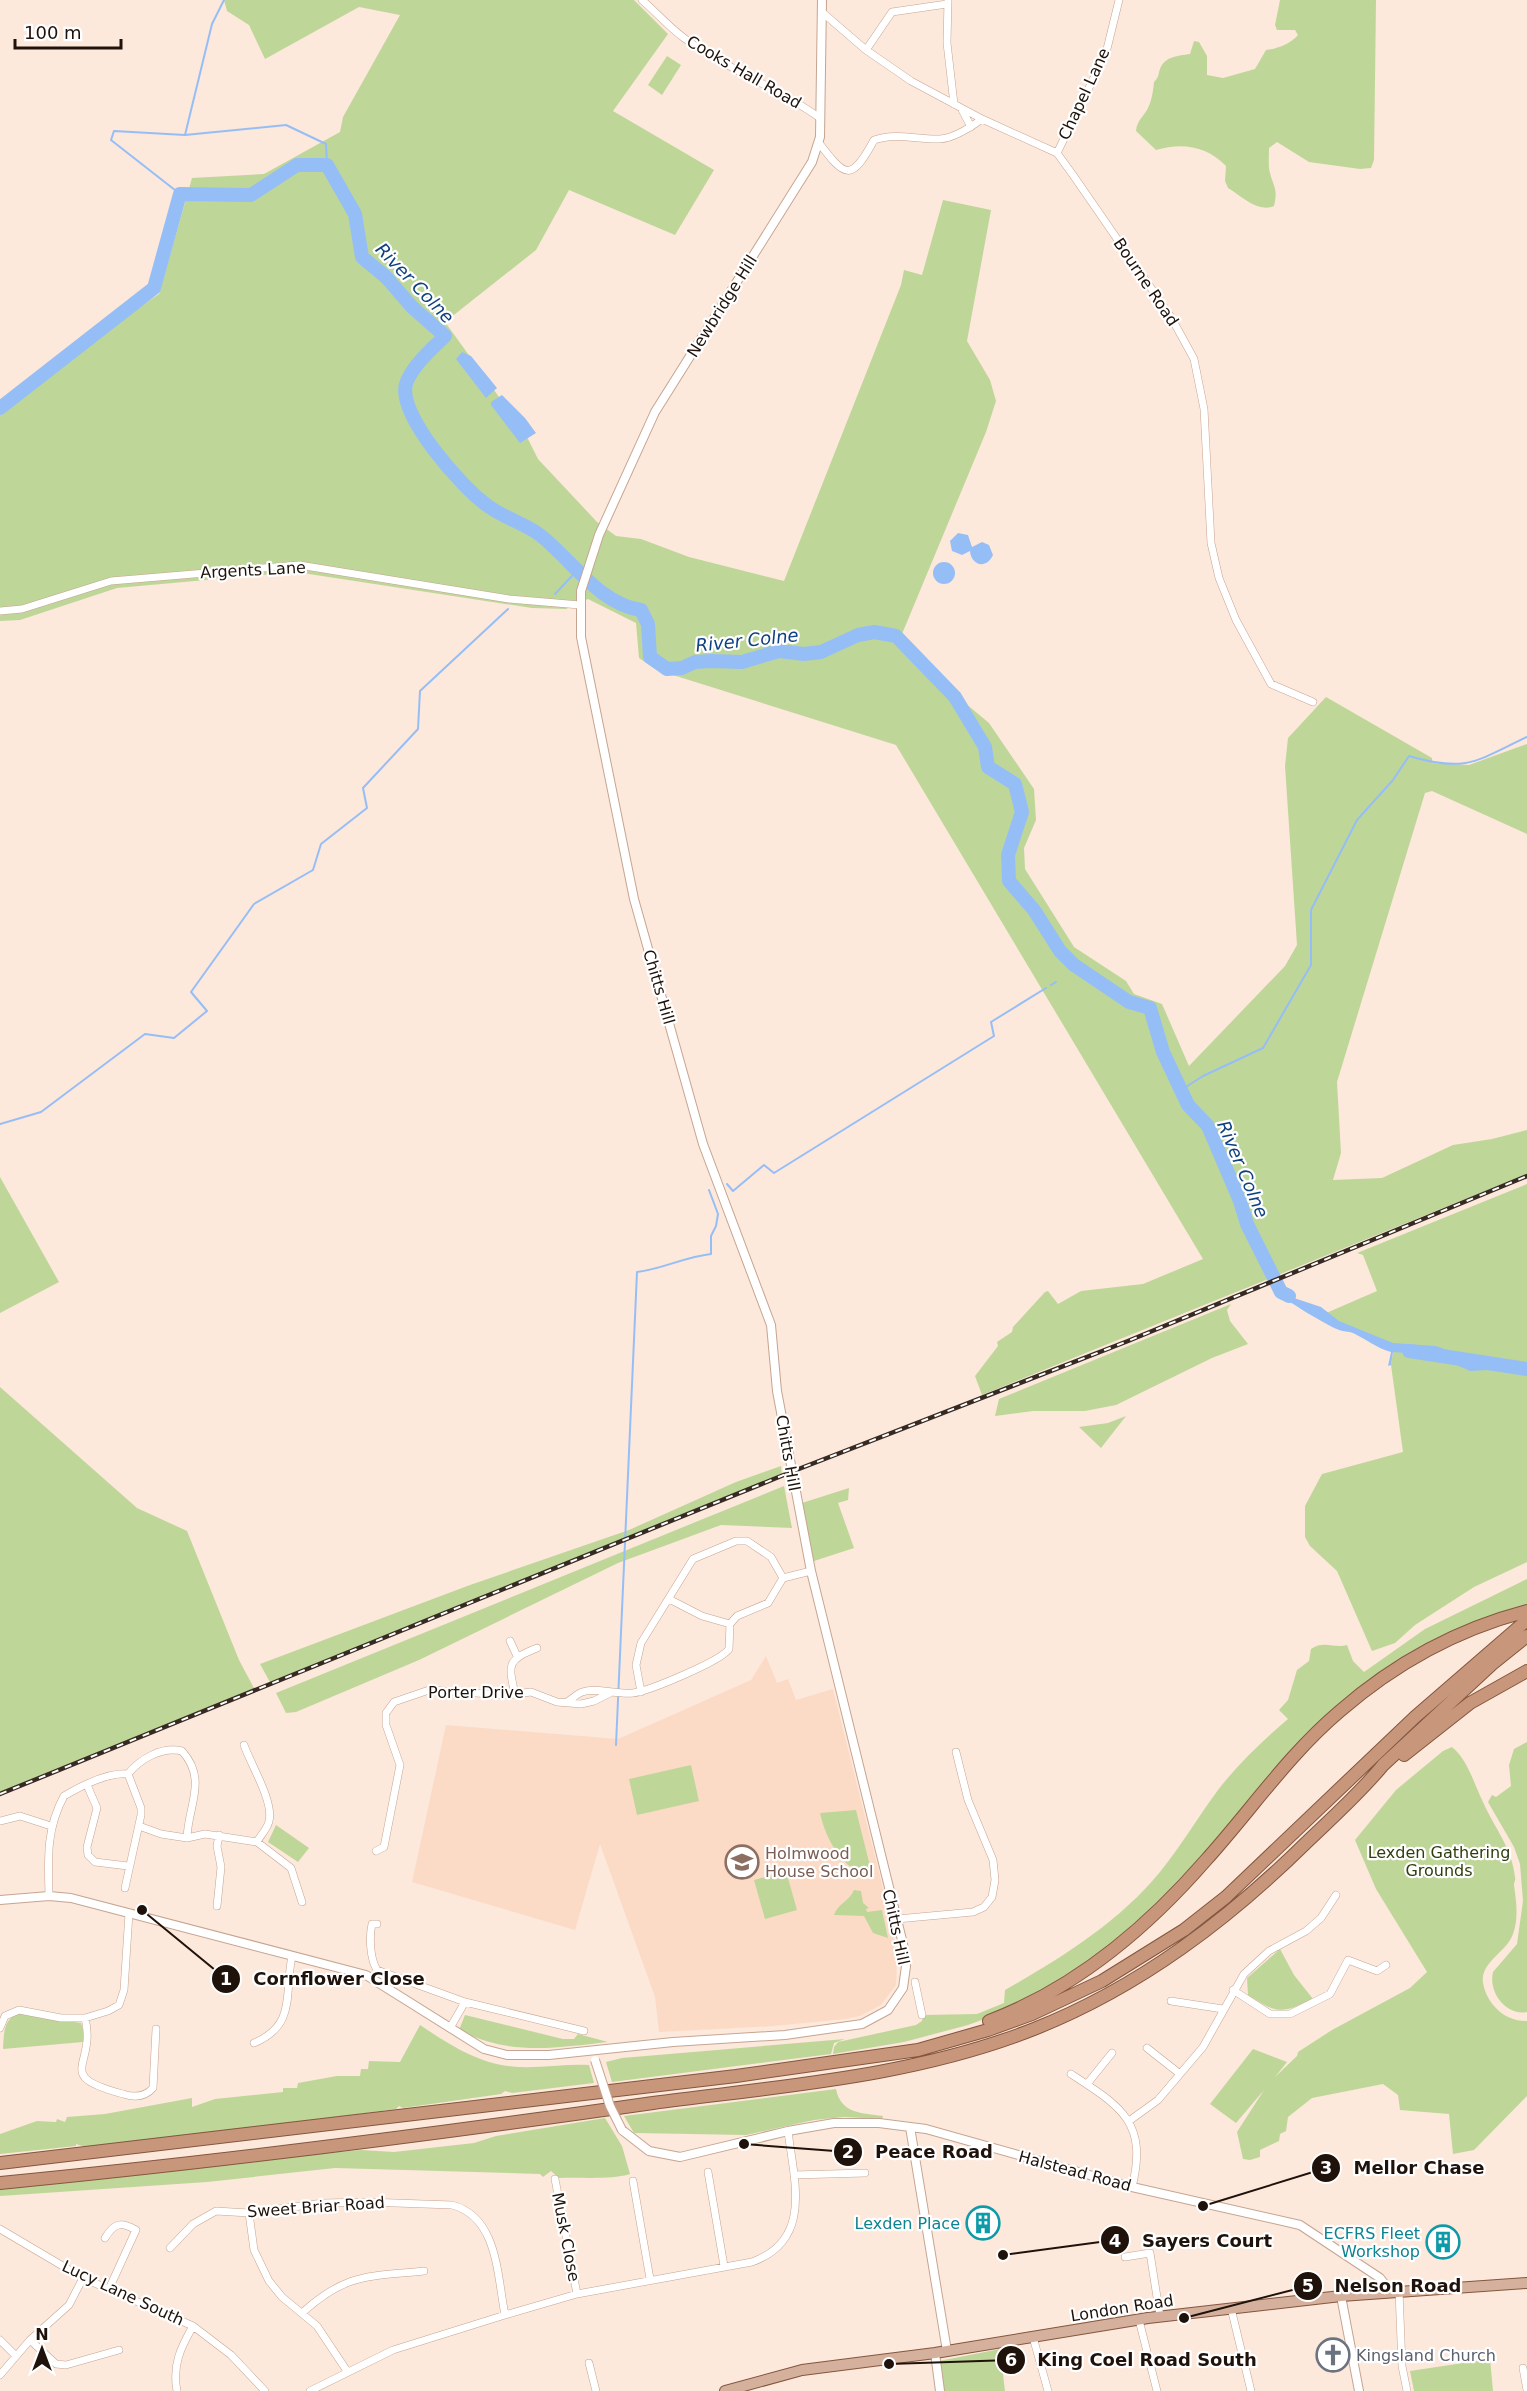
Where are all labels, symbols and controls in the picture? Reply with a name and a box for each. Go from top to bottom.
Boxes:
scale bar [15,12,122,50]
text: 100 m [24,22,82,43]
street label: Cooks Hall Road [683,31,805,113]
street label: Chapel Lane [1054,45,1114,143]
street label: Bourne Road [1109,234,1183,330]
water label: River Colne [372,239,458,327]
street label: Newbridge Hill [683,251,761,361]
street label: Argents Lane [200,558,306,582]
water label: River Colne [694,624,800,656]
street label: Chitts Hill [639,947,679,1027]
water label: River Colne [1213,1117,1273,1221]
street label: Chitts Hill [772,1413,804,1493]
street label: Porter Drive [428,1683,524,1702]
park label: Lexden Gathering Grounds [1368,1843,1510,1880]
school or university icon: Holmwood House School [724,1844,760,1880]
place label: Holmwood House School [765,1844,873,1881]
street label: Chitts Hill [879,1887,913,1967]
callout: Cornflower Close [211,1961,436,1997]
text: 1 [220,1968,232,1989]
text: Cornflower Close [253,1968,425,1989]
callout: Peace Road [833,2134,1005,2170]
text: 2 [842,2141,854,2162]
text: Peace Road [875,2141,993,2162]
street label: Halstead Road [1017,2147,1133,2195]
callout: Mellor Chase [1311,2150,1496,2186]
text: 3 [1320,2157,1332,2178]
text: Mellor Chase [1353,2157,1485,2178]
street label: Musk Close [548,2191,584,2283]
street label: Sweet Briar Road [247,2193,385,2221]
building icon: Lexden Place [965,2205,1001,2241]
place label: Lexden Place [855,2214,960,2233]
callout: Sayers Court [1100,2222,1284,2258]
place label: ECFRS Fleet Workshop [1324,2224,1420,2261]
building icon: ECFRS Fleet Workshop [1425,2224,1461,2260]
text: 4 [1109,2230,1121,2251]
text: Sayers Court [1142,2230,1273,2251]
street label: Lucy Lane South [59,2256,187,2330]
callout: Nelson Road [1293,2268,1474,2304]
text: 5 [1302,2275,1314,2296]
text: Nelson Road [1335,2275,1461,2296]
street label: London Road [1069,2290,1175,2326]
north arrow [12,2319,72,2379]
text: N [35,2325,49,2344]
church icon: Kingsland Church [1315,2337,1351,2373]
callout: King Coel Road South [996,2342,1269,2378]
place label: Kingsland Church [1356,2346,1496,2365]
text: 6 [1005,2349,1017,2370]
text: King Coel Road South [1037,2349,1257,2370]

